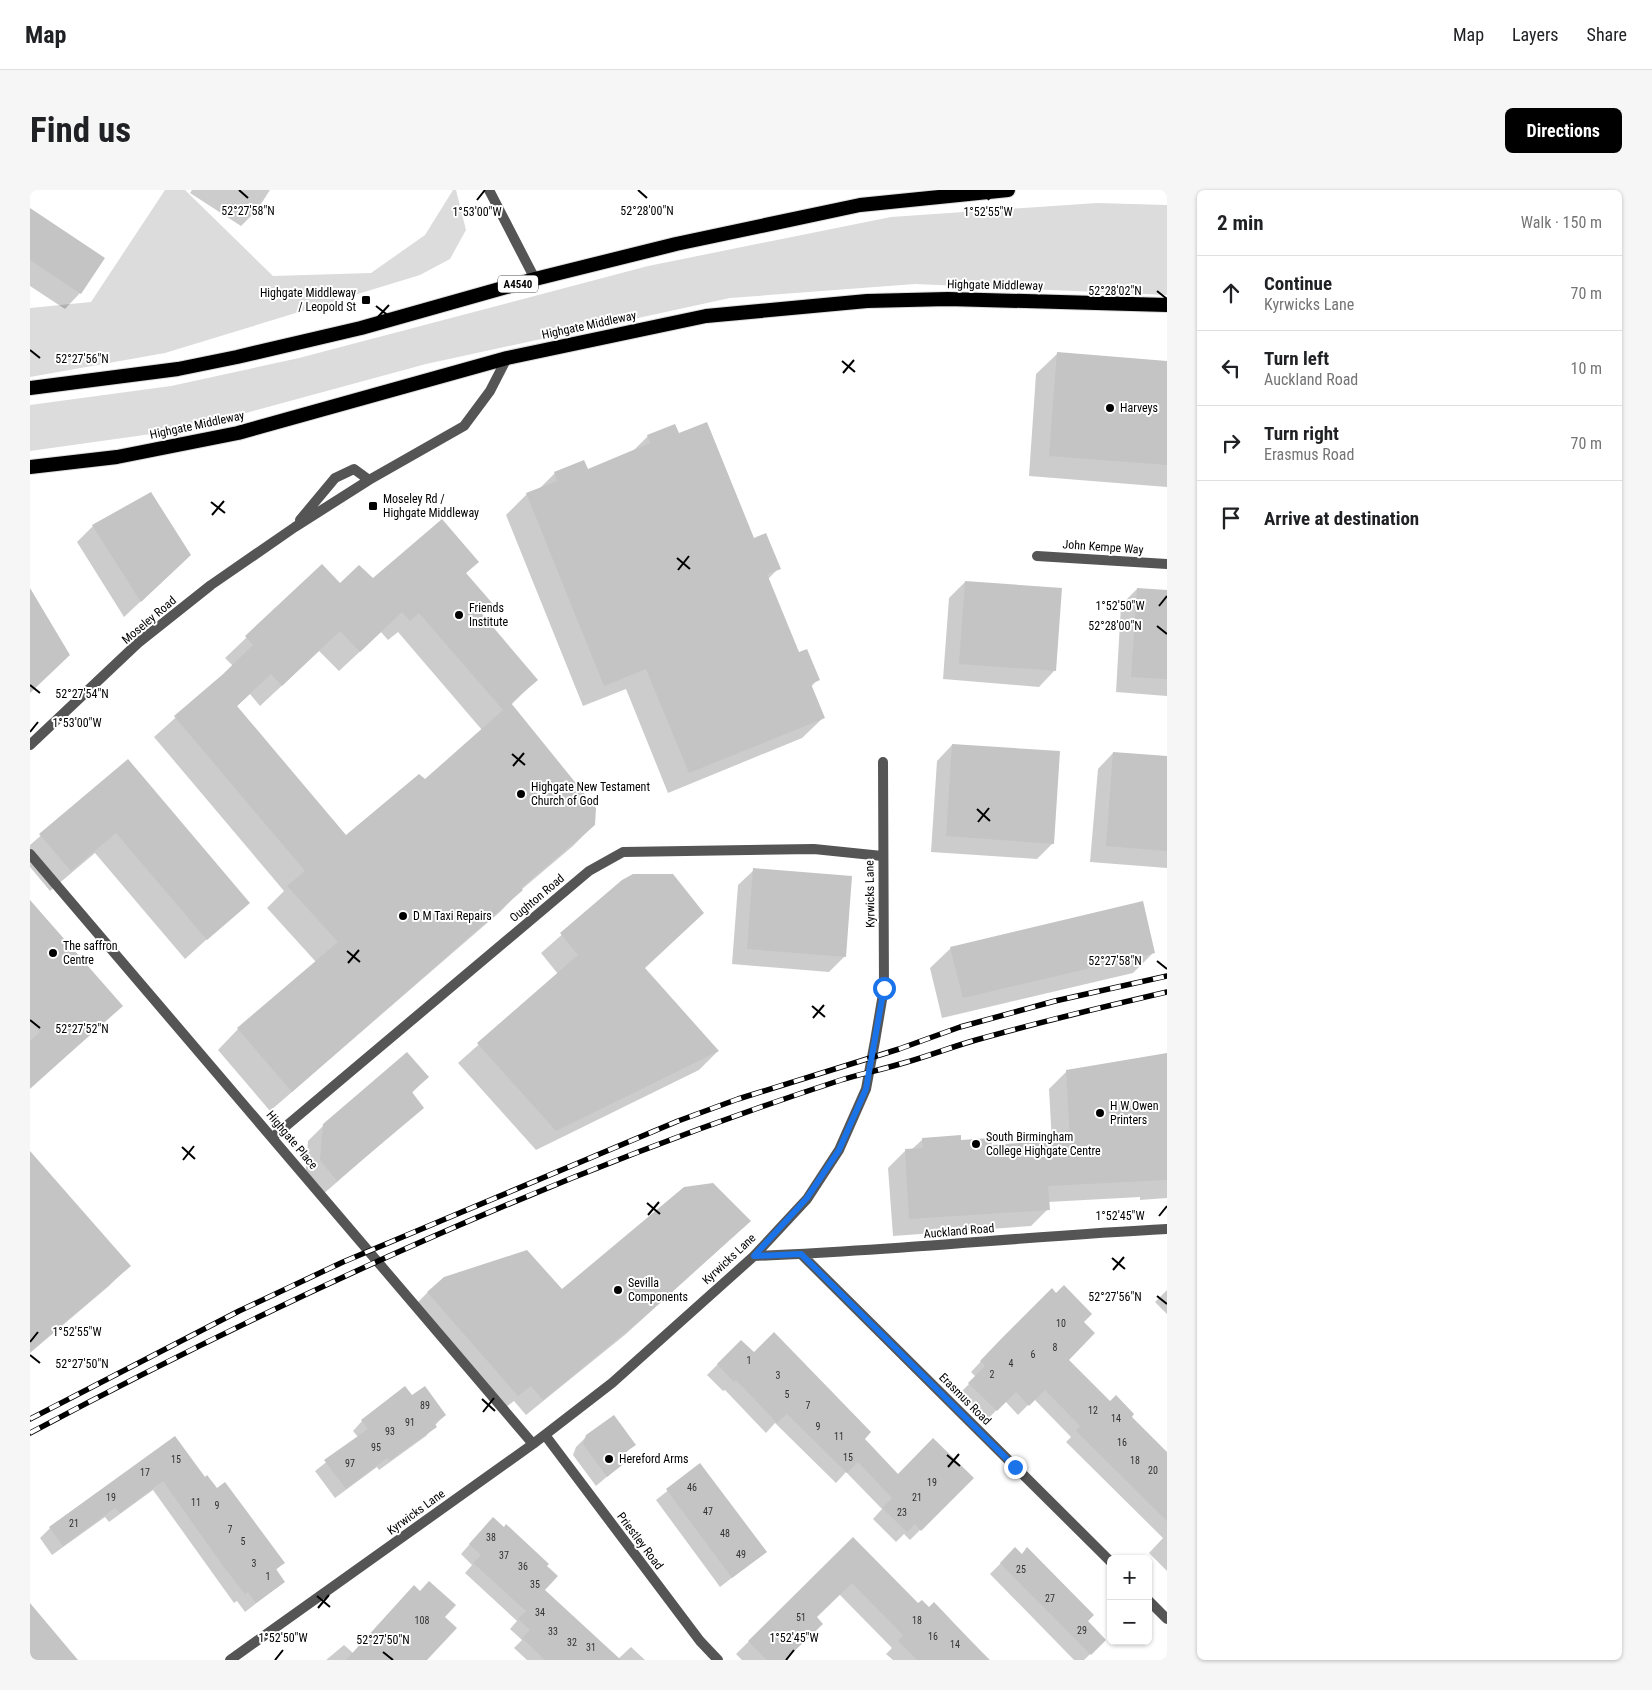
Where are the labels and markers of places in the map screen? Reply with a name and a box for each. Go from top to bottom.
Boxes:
place label: Highgate Middleway / Leopold St [260,286,356,314]
marker: Highgate Middleway / Leopold St [360,294,372,306]
place label: Harveys [1120,401,1158,415]
marker: Harveys [1104,402,1116,414]
place label: Moseley Rd / Highgate Middleway [383,492,479,520]
marker: Moseley Rd / Highgate Middleway [367,500,379,512]
place label: Friends Institute [469,601,508,629]
marker: Friends Institute [453,609,465,621]
place label: Highgate New Testament Church of God [531,780,650,808]
marker: Highgate New Testament Church of God [515,788,527,800]
place label: D M Taxi Repairs [413,909,492,923]
marker: D M Taxi Repairs [397,910,409,922]
place label: The saffron Centre [63,939,118,967]
marker: The saffron Centre [47,947,59,959]
place label: H W Owen Printers [1110,1099,1159,1127]
marker: H W Owen Printers [1094,1107,1106,1119]
place label: South Birmingham College Highgate Centre [986,1130,1101,1158]
marker: South Birmingham College Highgate Centre [970,1138,982,1150]
place label: Sevilla Components [628,1276,688,1304]
marker: Sevilla Components [612,1284,624,1296]
place label: Hereford Arms [619,1452,688,1466]
marker: Hereford Arms [603,1453,615,1465]

